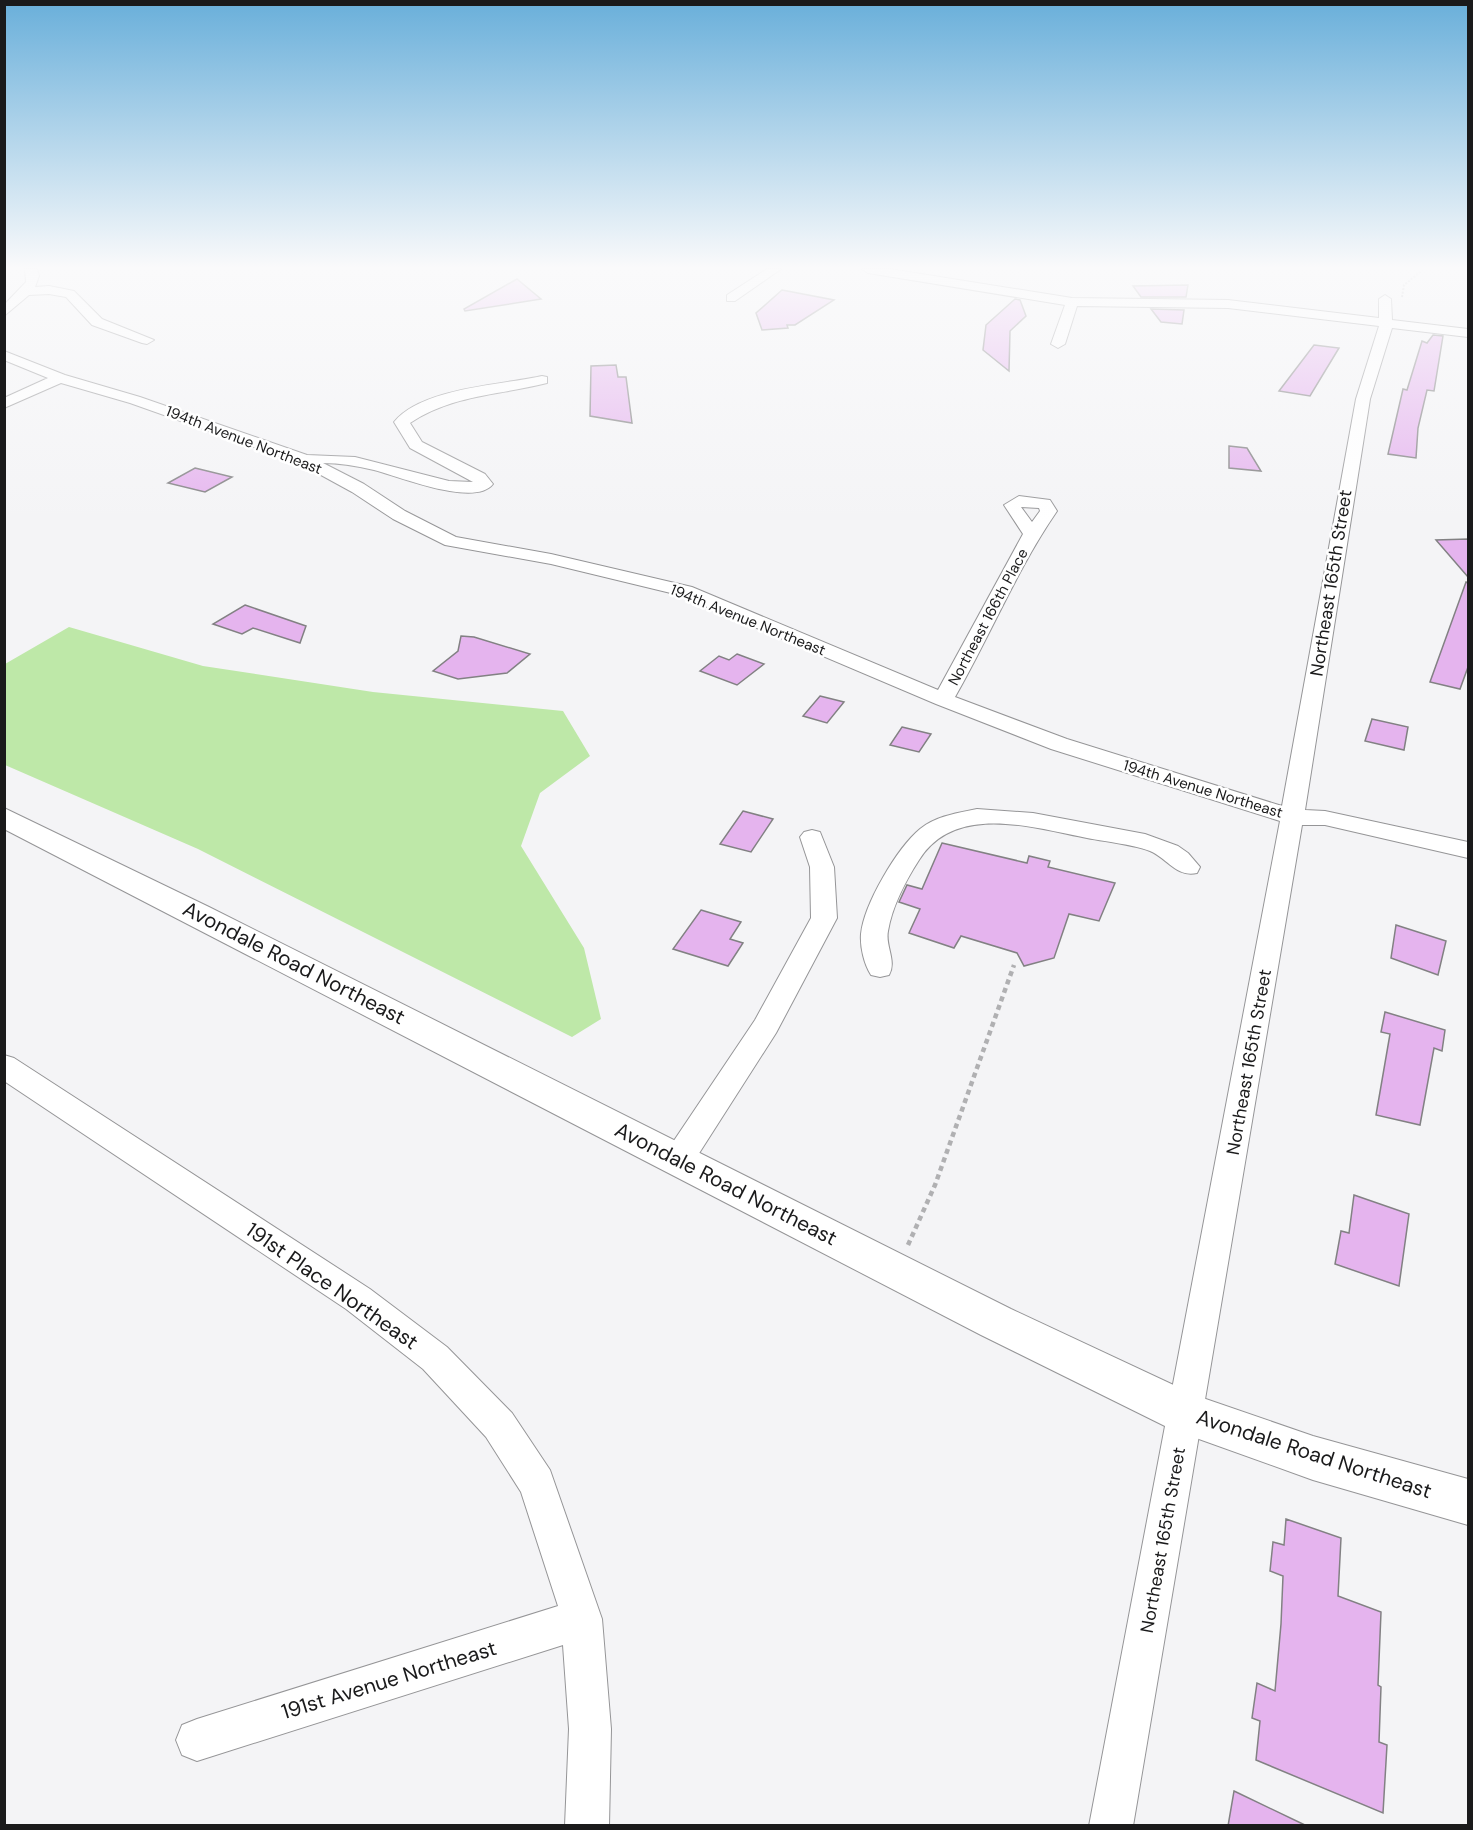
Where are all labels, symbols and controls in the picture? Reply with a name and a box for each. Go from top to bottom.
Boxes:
street label: 194th Avenue Northeast [163,401,325,479]
street label: Northeast 165th Street [1304,488,1358,678]
street label: Northeast 166th Place [943,545,1033,689]
street label: 194th Avenue Northeast [667,580,829,660]
street label: 194th Avenue Northeast [1121,755,1285,823]
street label: Avondale Road Northeast [178,895,410,1031]
street label: Northeast 165th Street [1221,967,1277,1157]
street label: Avondale Road Northeast [610,1116,842,1252]
street label: 191st Place Northeast [240,1216,424,1356]
street label: Avondale Road Northeast [1193,1403,1435,1505]
street label: Northeast 165th Street [1135,1445,1191,1635]
street label: 191st Avenue Northeast [278,1634,500,1726]

